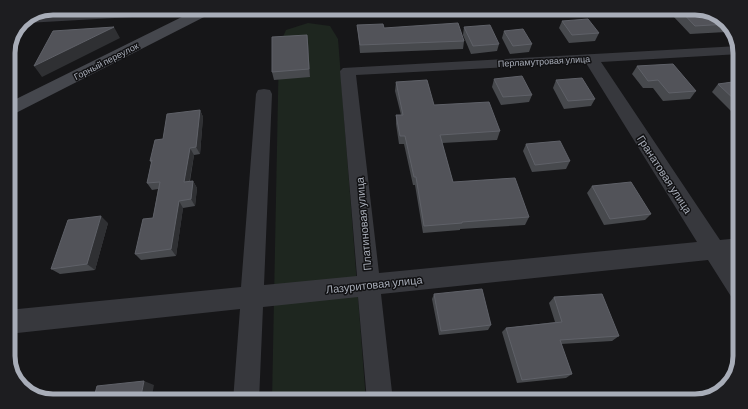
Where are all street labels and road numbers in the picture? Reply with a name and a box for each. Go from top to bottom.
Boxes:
street label: Горный переулок [72,40,140,82]
street label: Перламутровая улица [498,53,590,69]
street label: Гранатовая улица [635,132,696,216]
street label: Платиновая улица [352,176,374,271]
street label: Лазуритовая улица [325,272,424,296]

